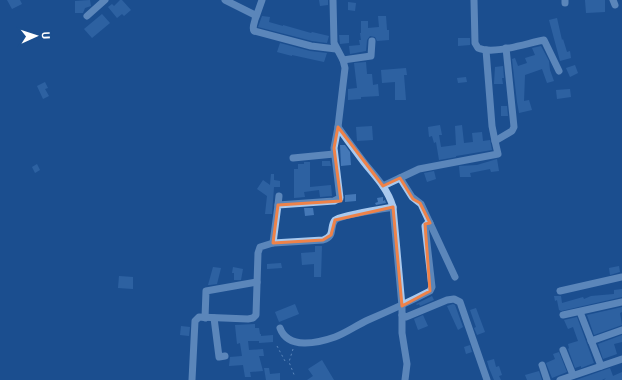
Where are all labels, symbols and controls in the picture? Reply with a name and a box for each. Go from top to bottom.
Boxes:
north arrow [16,16,56,56]
text: U [39,32,52,39]

